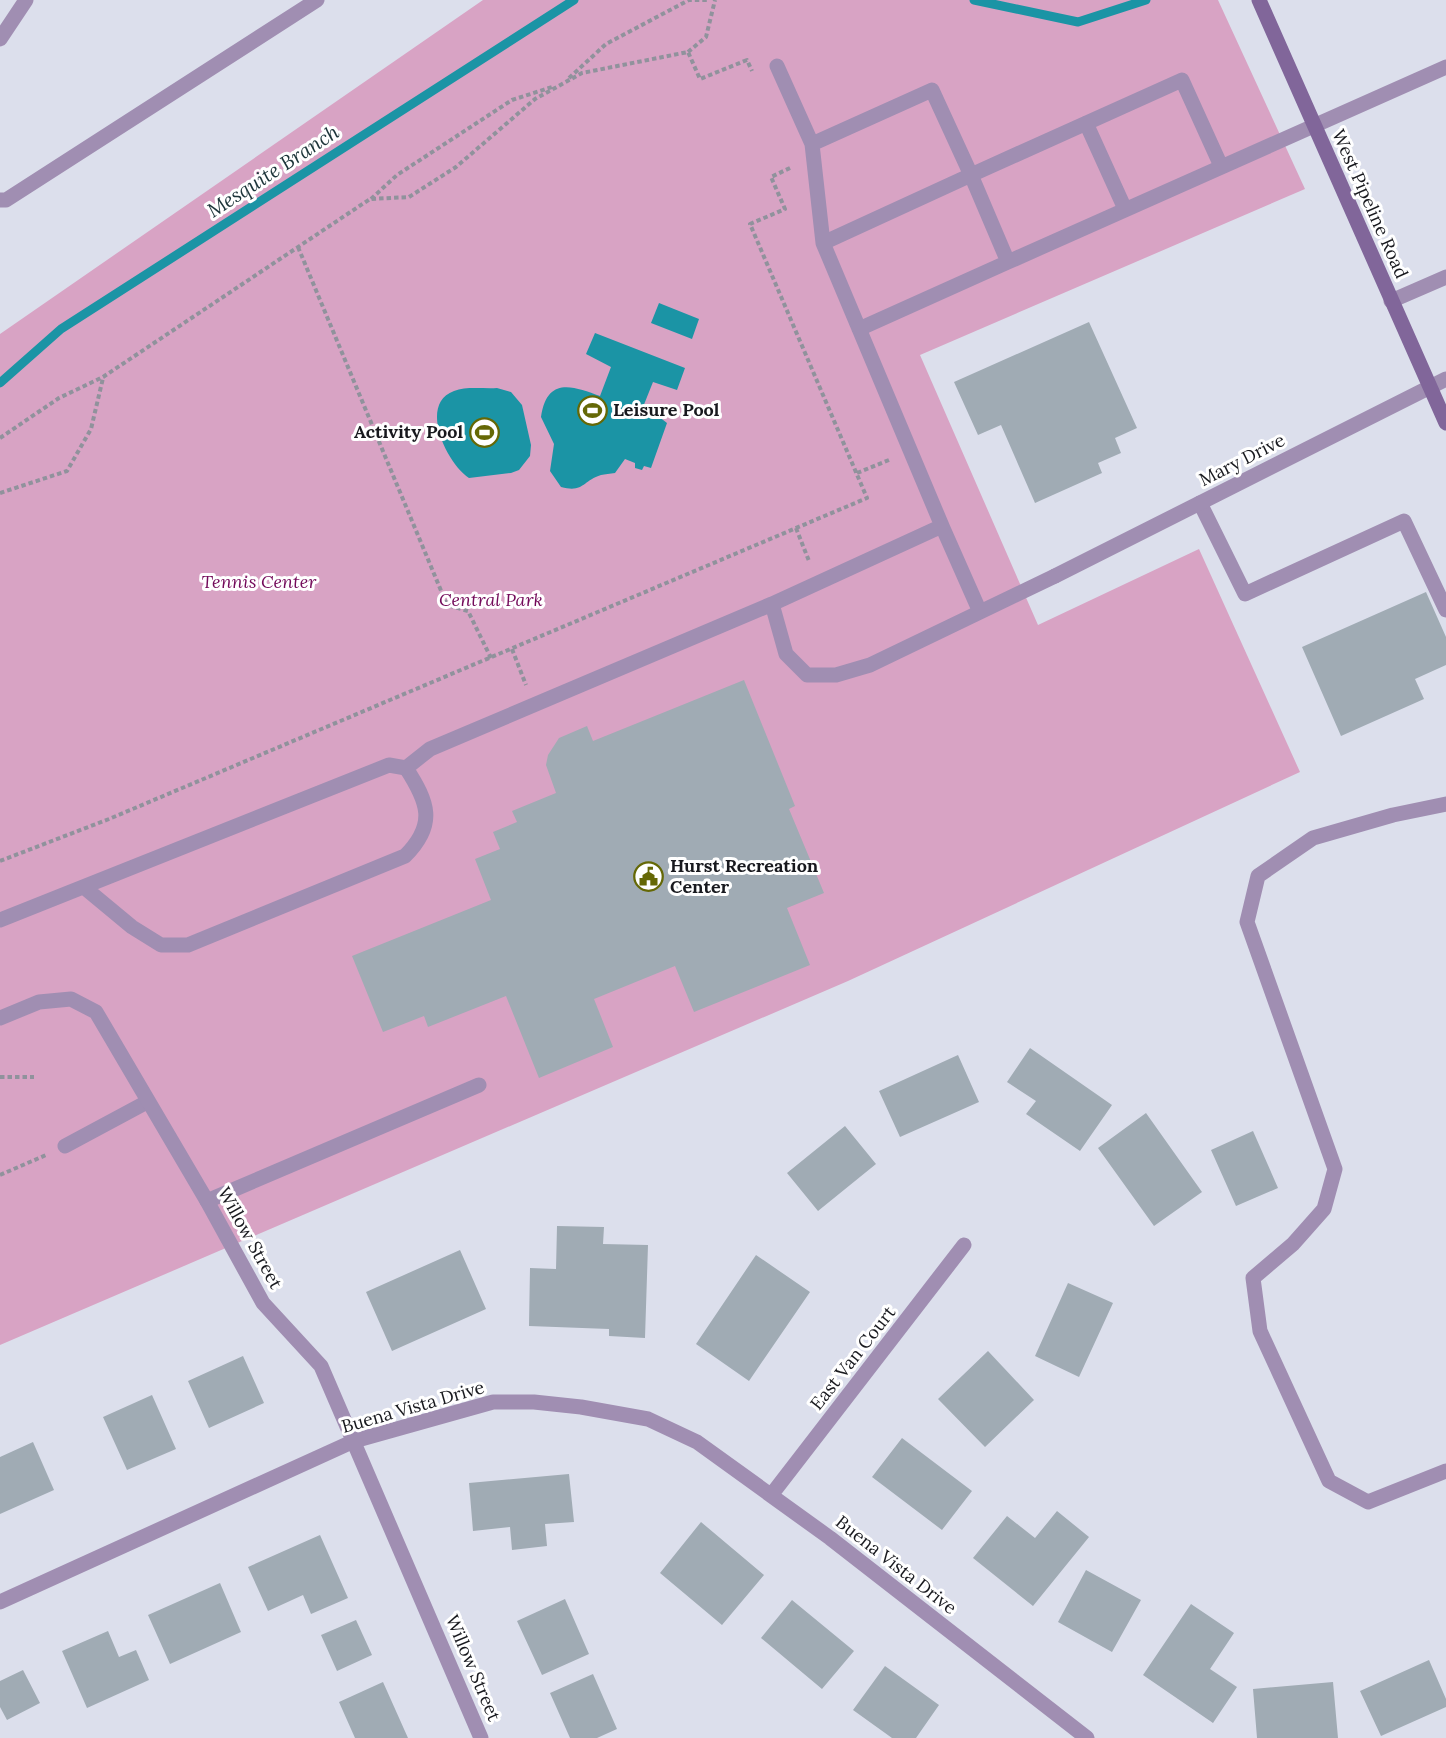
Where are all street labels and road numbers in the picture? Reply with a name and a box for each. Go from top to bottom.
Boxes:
street label: West Pipeline Road [1327,126,1414,282]
street label: Mary Drive [1195,428,1289,491]
street label: Willow Street [213,1183,288,1293]
street label: East Van Court [805,1301,900,1414]
street label: Buena Vista Drive [339,1375,487,1438]
street label: Buena Vista Drive [831,1510,962,1619]
street label: Willow Street [441,1611,506,1724]

